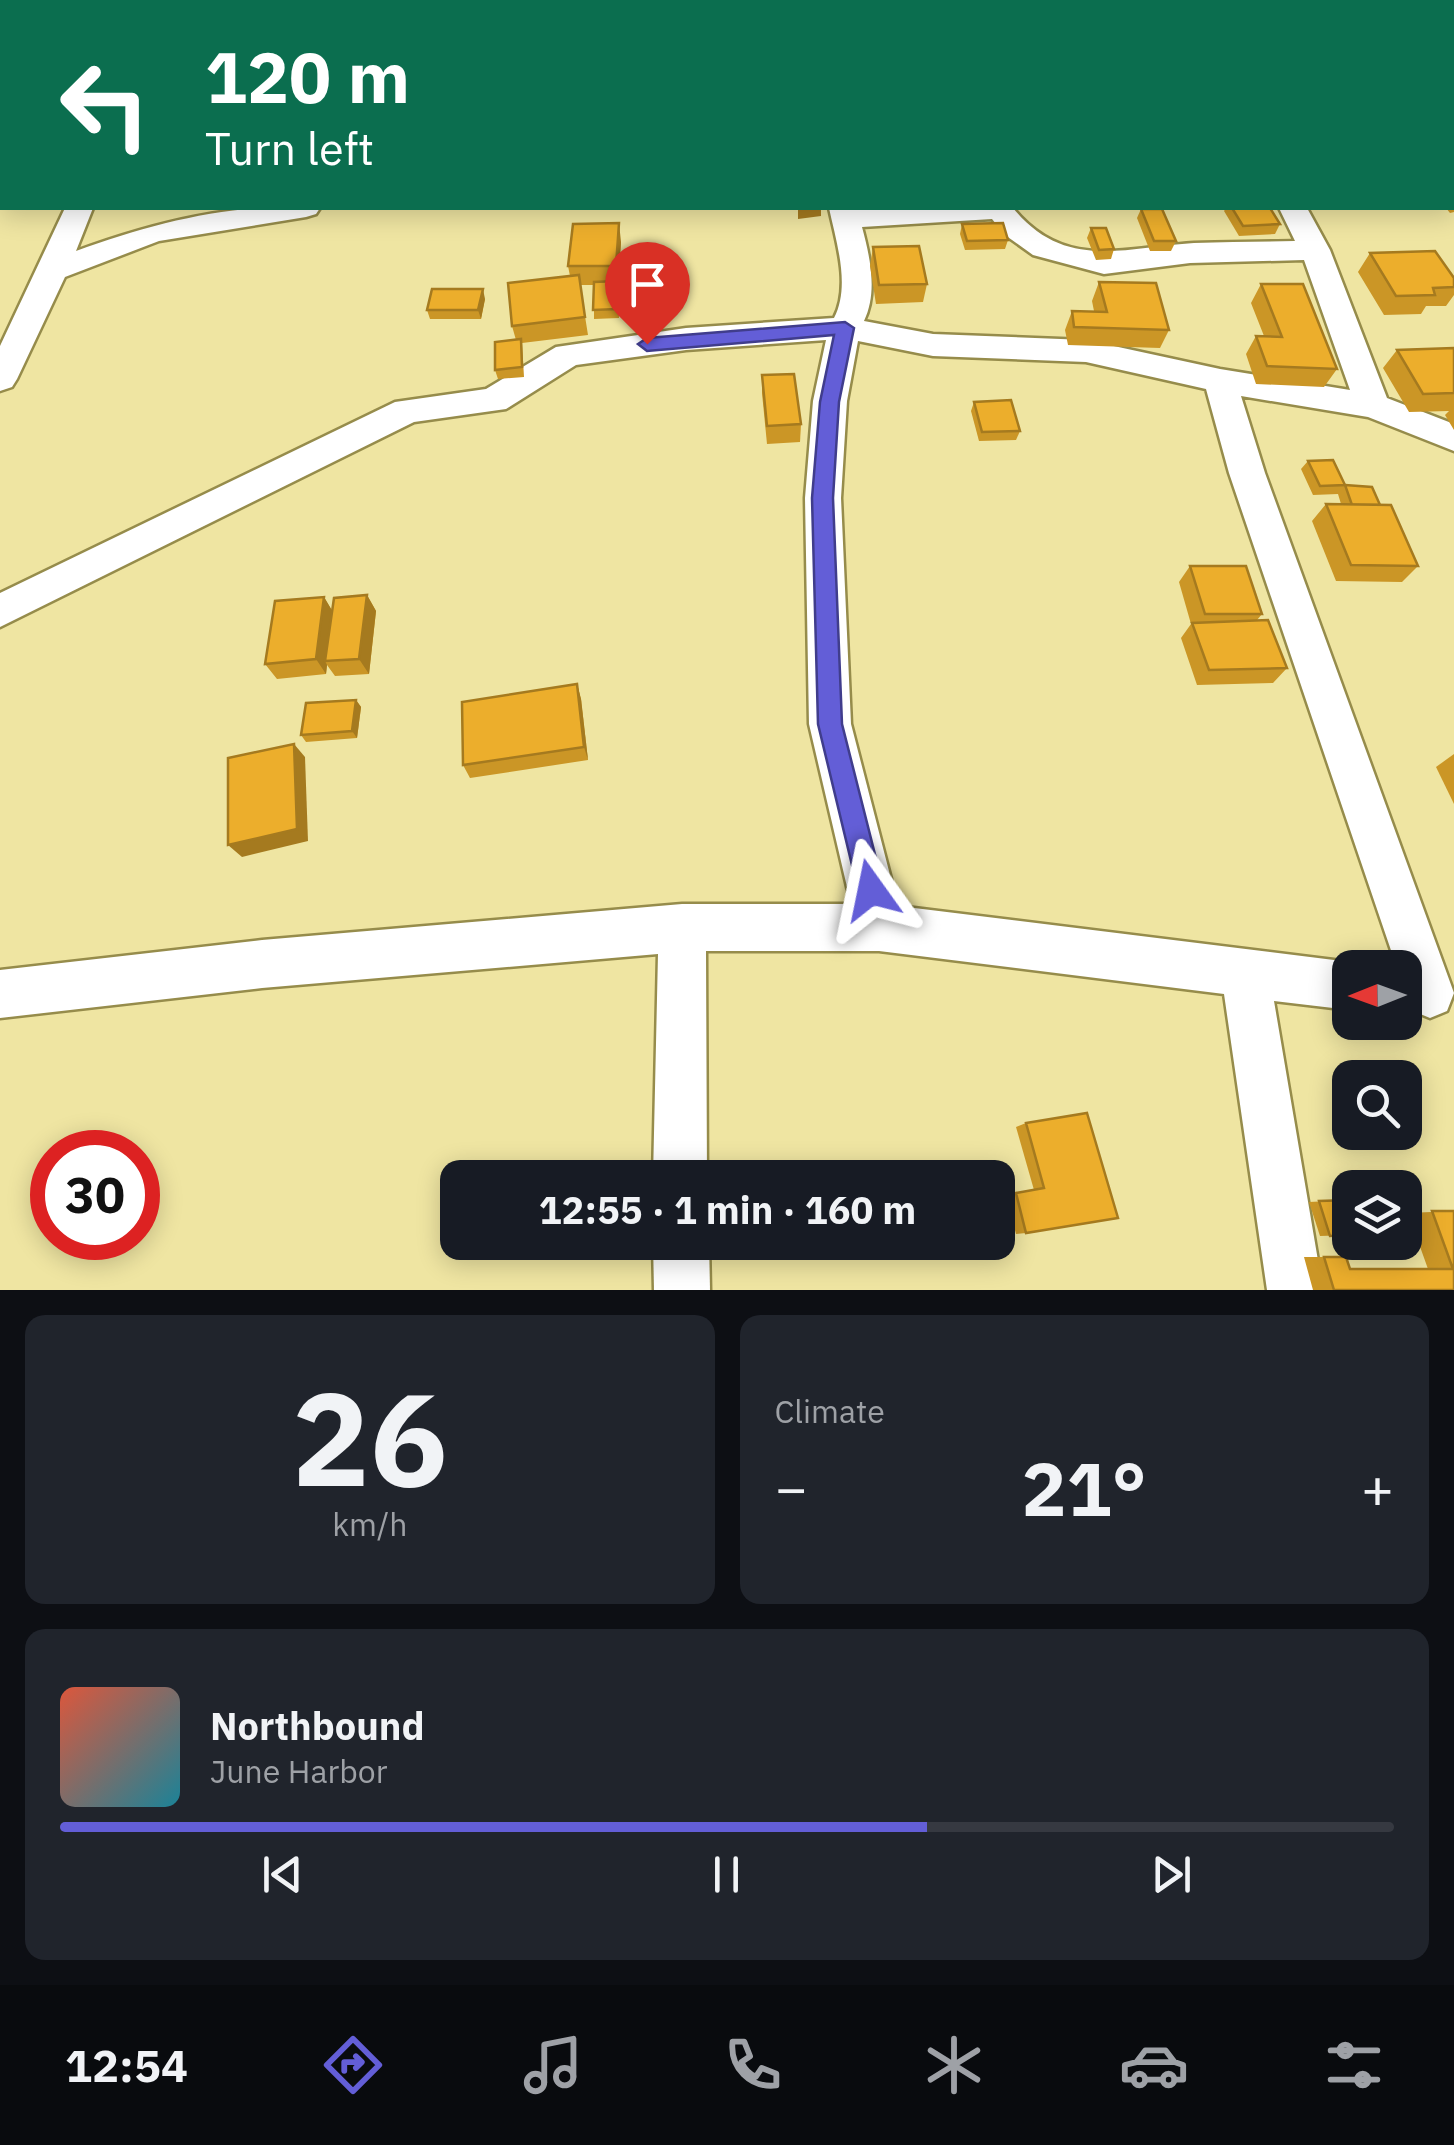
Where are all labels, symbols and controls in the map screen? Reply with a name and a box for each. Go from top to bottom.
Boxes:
text: 120 m [205,31,410,122]
icon: left [40,40,170,170]
text: Turn left [205,119,374,177]
pin [605,242,690,345]
icon: arrive [620,257,675,312]
position arrow [819,838,923,942]
north arrow [1332,950,1422,1040]
map controls [1332,950,1422,1260]
button: search [1332,1060,1422,1150]
speed limit sign: 30 [30,1130,160,1260]
button: layers [1332,1170,1422,1260]
text: 12:55 · 1 min · 160 m [539,1185,916,1234]
text: 26 [292,1353,448,1522]
text: Climate [775,1390,885,1432]
text: 21° [1022,1439,1147,1537]
text: − [775,1452,808,1523]
text: + [1361,1452,1394,1523]
text: km/h [332,1503,407,1545]
text: Northbound [210,1701,425,1750]
text: June Harbor [210,1750,387,1792]
icon: previous [255,1847,310,1902]
icon: pause [699,1847,754,1902]
icon: next [1144,1847,1199,1902]
icon: directions [318,2030,388,2100]
icon: music [518,2030,588,2100]
icon: phone [718,2030,788,2100]
icon: climate [919,2030,989,2100]
icon: car [1119,2030,1189,2100]
icon: filters [1319,2030,1389,2100]
text: 12:54 [65,2036,188,2094]

